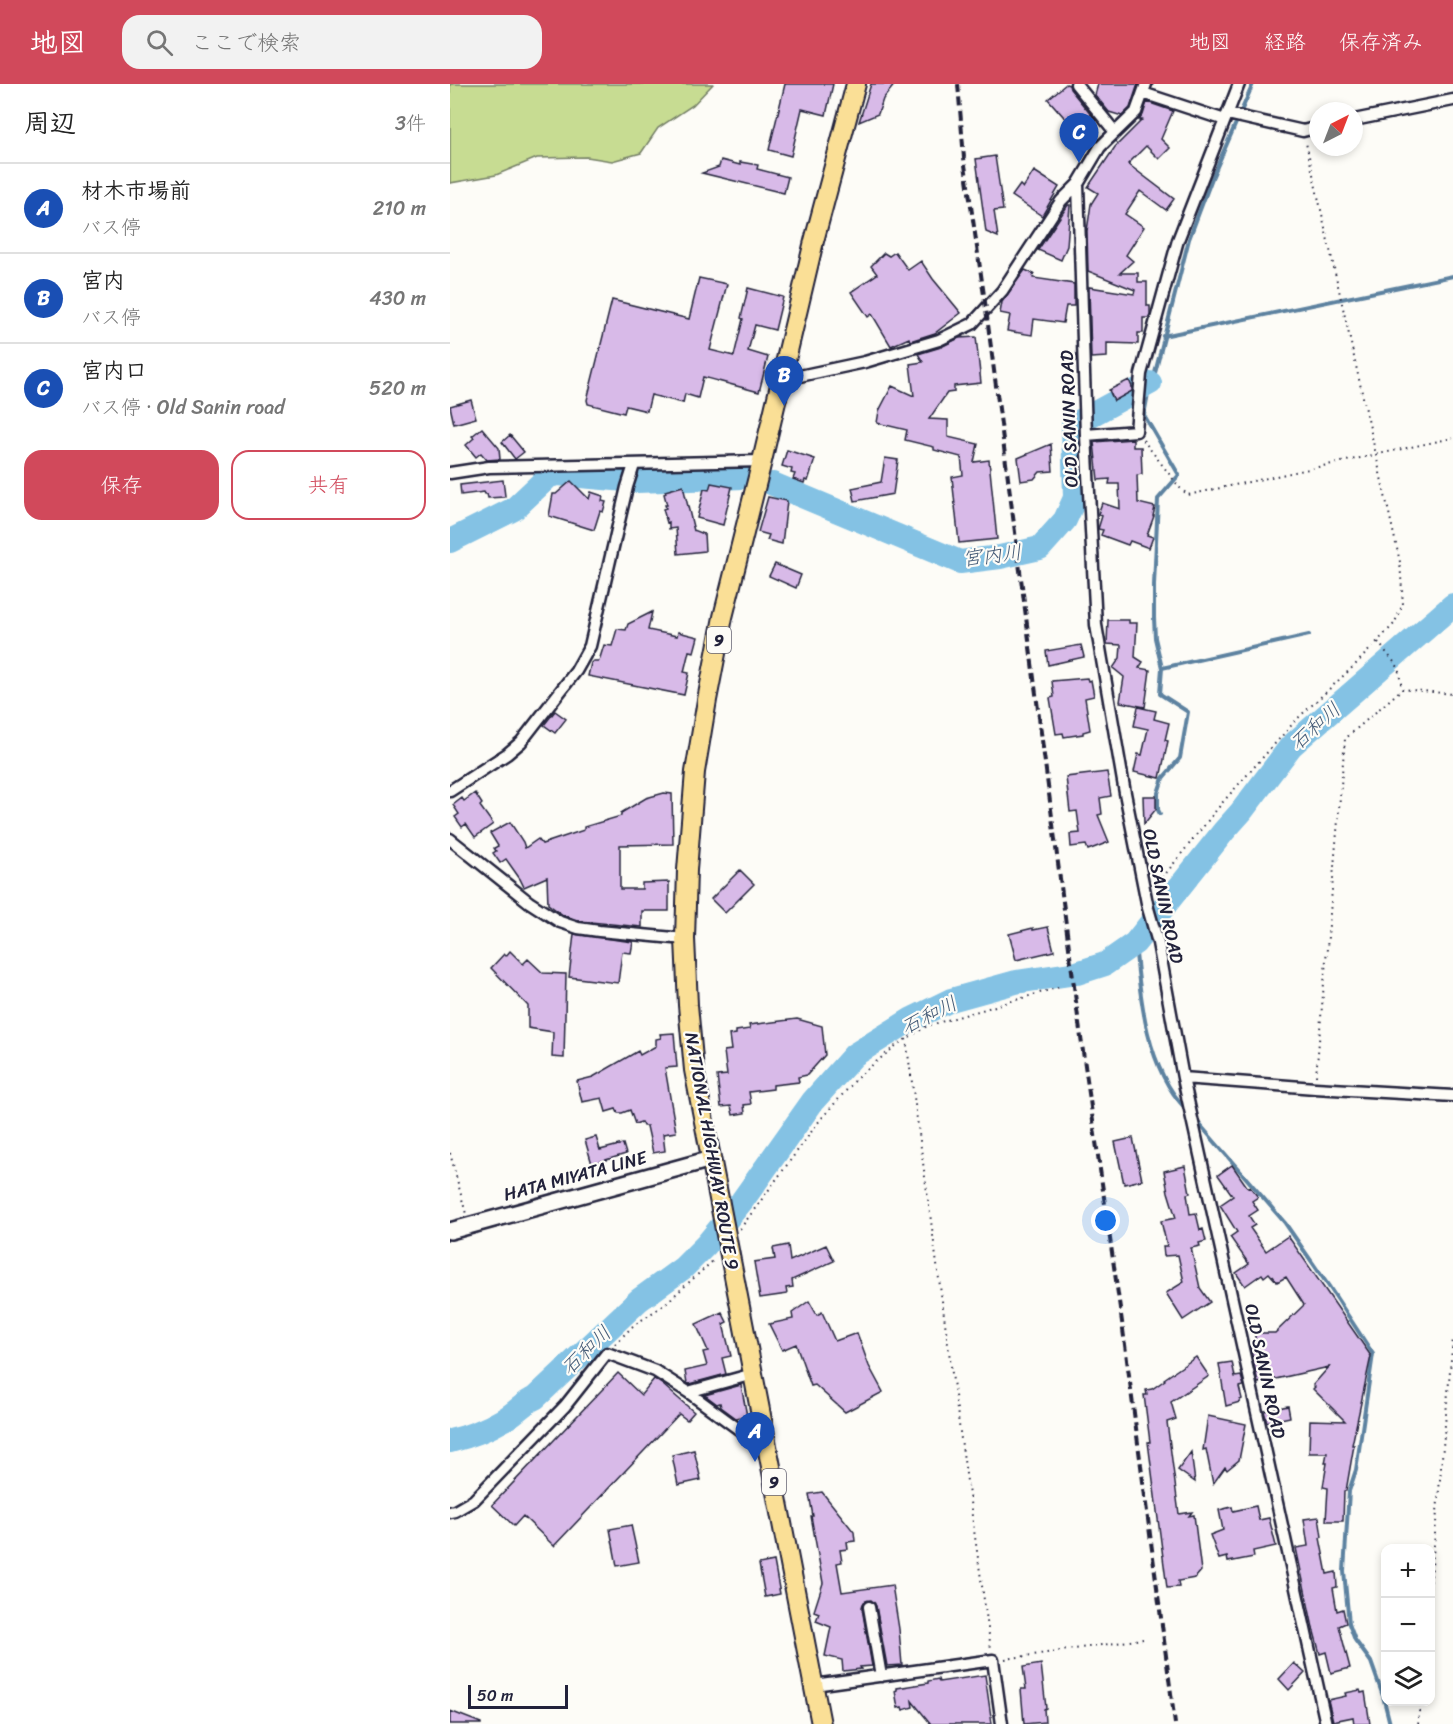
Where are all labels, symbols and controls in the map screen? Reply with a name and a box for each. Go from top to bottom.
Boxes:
search box [122,15,542,69]
text: 地図 [30,18,86,67]
text: ここで検索 [191,23,301,62]
text: 地図 [1189,23,1231,61]
text: 経路 [1264,23,1306,61]
text: 保存済み [1339,23,1423,61]
icon: search [143,26,176,59]
text: 周辺 [24,100,76,146]
north arrow [1309,102,1363,156]
text: 3件 [395,106,426,141]
pin: C [1060,113,1098,163]
text: 材木市場前 [81,171,191,210]
text: A [37,191,50,226]
text: 210 m [373,191,426,226]
text: バス停 [81,210,141,245]
text: 宮内 [81,261,125,300]
text: B [37,281,50,316]
text: 430 m [369,281,426,316]
text: バス停 [81,300,141,335]
street label: OLD SANIN ROAD [1051,350,1087,488]
text: 宮内口 [81,351,147,390]
pin: B [764,356,804,406]
text: C [37,371,50,406]
text: 520 m [369,371,426,406]
text: バス停 · Old Sanin road [81,390,285,425]
button: 保存 [24,450,219,520]
button: 共有 [231,450,426,520]
water label: 宮内川 [960,534,1024,577]
road number: 9 [707,627,731,653]
water label: 石和川 [1281,693,1349,759]
street label: OLD SANIN ROAD [1133,826,1193,967]
water label: 石和川 [895,986,964,1045]
street label: NATIONAL HIGHWAY ROUTE 9 [675,1030,749,1272]
street label: HATA MIYATA LINE [500,1141,651,1211]
your location [1091,1206,1120,1235]
street label: OLD SANIN ROAD [1235,1301,1295,1442]
water label: 石和川 [553,1317,620,1384]
pin: A [736,1412,774,1462]
road number: 9 [762,1469,786,1495]
map controls [1381,1544,1435,1706]
button: + [1381,1544,1435,1598]
button: − [1381,1598,1435,1652]
button: layers [1381,1652,1435,1706]
text: 50 m [477,1681,513,1710]
scale bar [468,1682,568,1710]

